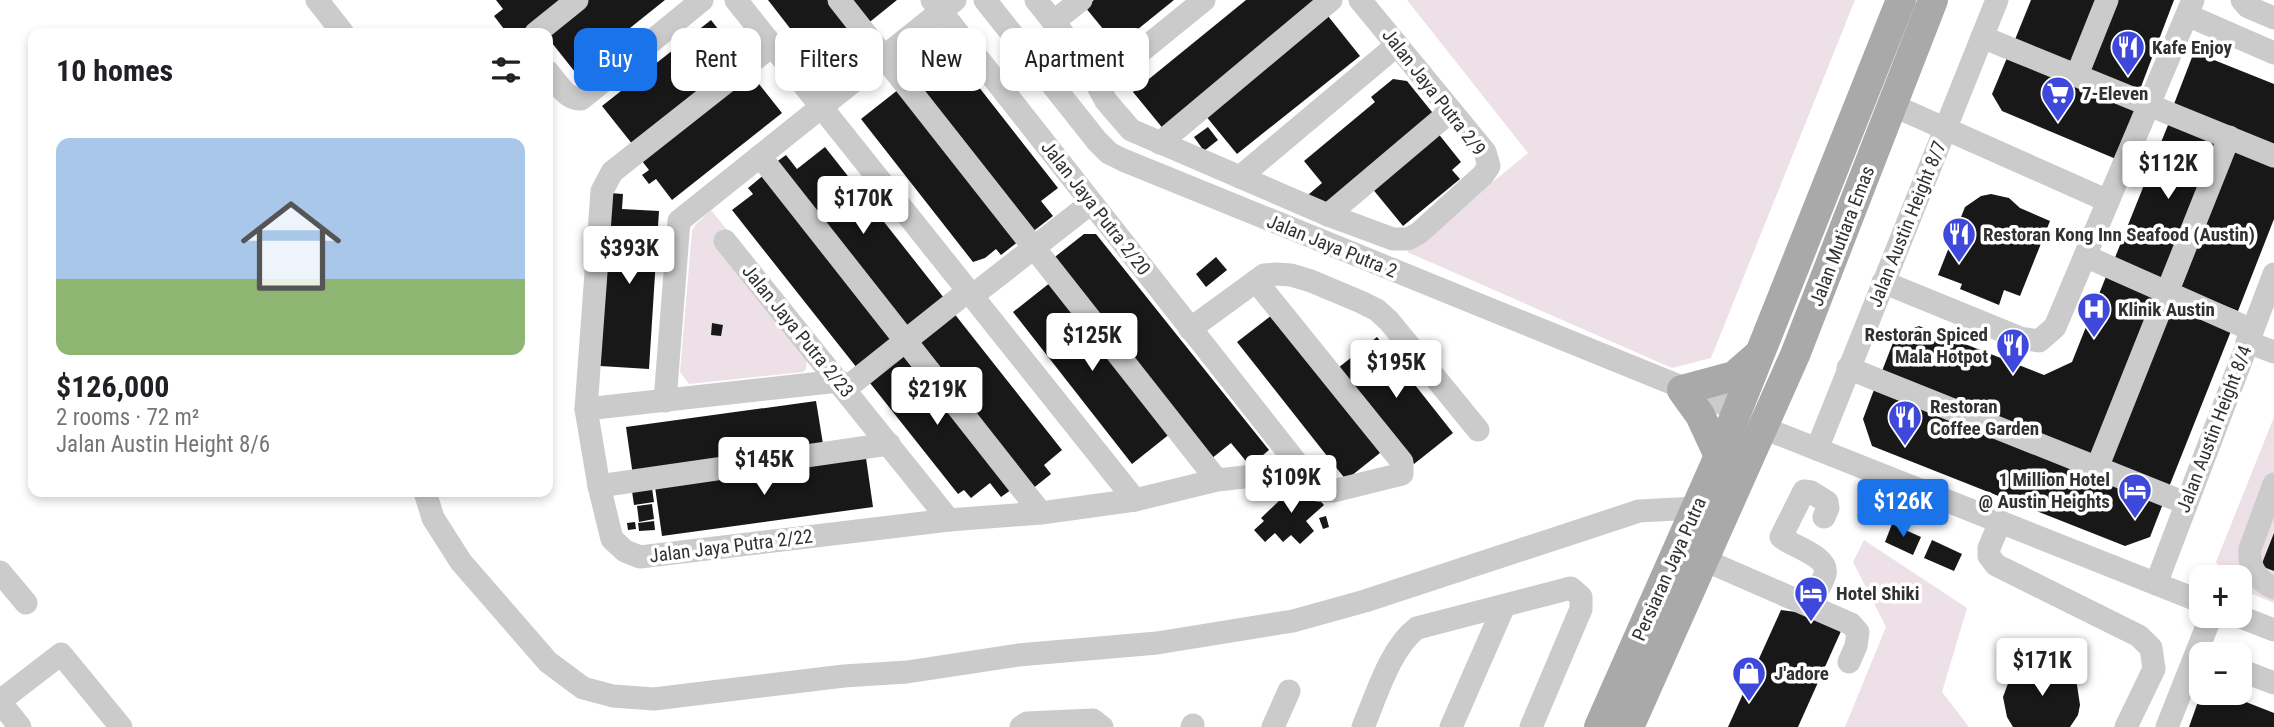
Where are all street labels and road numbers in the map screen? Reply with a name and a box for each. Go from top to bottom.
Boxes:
street label: Jalan Jaya Putra 2/9 [1377,24,1491,160]
street label: Jalan Jaya Putra 2/20 [1036,136,1156,280]
street label: Jalan Austin Height 8/7 [1863,138,1951,310]
street label: Jalan Mutiara Emas [1805,163,1879,309]
street label: Jalan Jaya Putra 2 [1264,209,1400,283]
street label: Jalan Jaya Putra 2/23 [737,260,859,402]
street label: Jalan Austin Height 8/4 [2172,342,2256,516]
street label: Persiaran Jaya Putra [1627,494,1711,644]
street label: Jalan Jaya Putra 2/22 [648,525,814,567]

